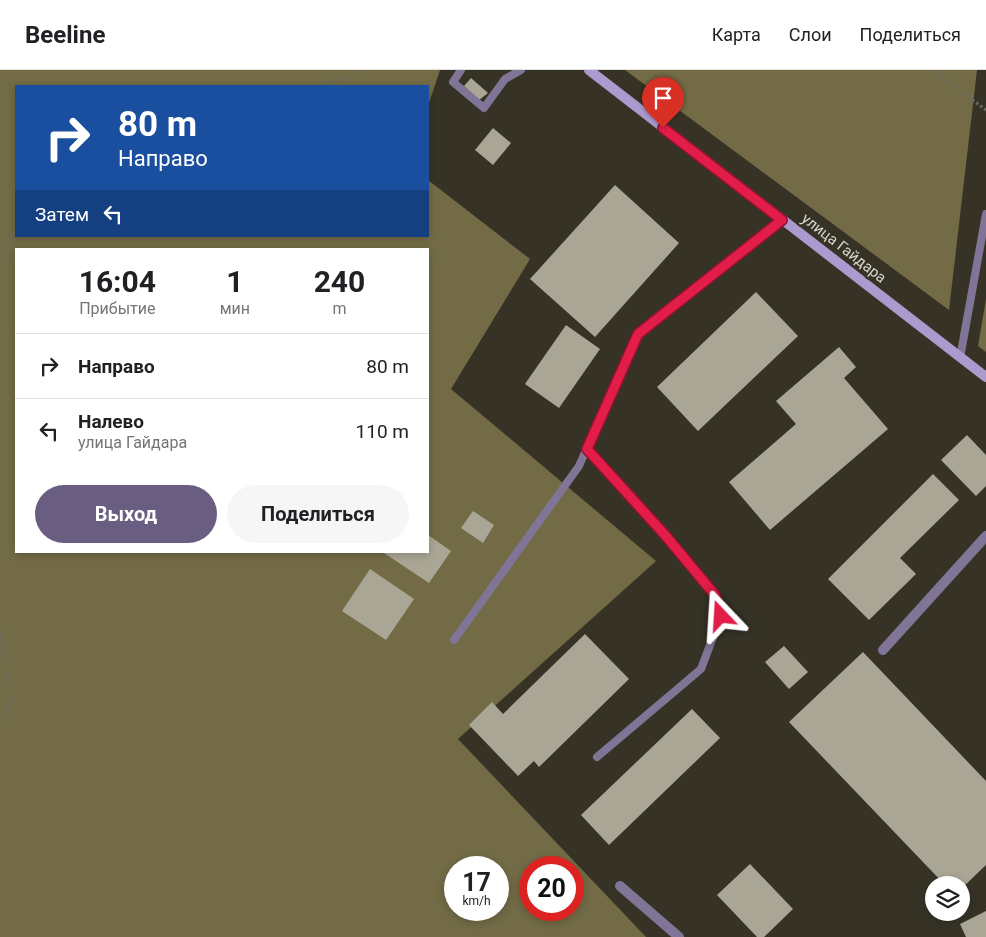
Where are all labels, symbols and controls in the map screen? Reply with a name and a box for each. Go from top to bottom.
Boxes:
text: Beeline [25,21,105,49]
text: Карта [712,24,761,45]
text: Слои [789,24,832,45]
text: Поделиться [860,24,961,45]
pin [642,77,684,128]
icon: arrive [649,84,677,112]
text: 80 m [118,104,197,145]
icon: right [35,105,100,170]
text: Направо [118,146,208,171]
icon: left [99,200,127,228]
text: Затем [35,203,89,226]
street label: улица Гайдара [798,209,890,287]
text: 16:04 [79,264,156,299]
text: 1 [226,264,243,299]
text: 240 [314,264,365,299]
text: Прибытие [79,299,155,318]
text: мин [220,299,250,318]
text: m [332,299,346,318]
icon: right [35,352,63,380]
text: Направо [78,355,155,378]
text: 80 m [366,355,409,378]
text: Налево [78,410,144,433]
icon: left [35,417,63,445]
text: 110 m [356,420,409,443]
text: улица Гайдара [78,433,187,452]
button: Выход [35,485,217,543]
button: Поделиться [227,485,409,543]
position arrow [694,589,746,641]
speed limit sign: 20 [519,856,584,921]
text: 17 [462,868,491,897]
map controls [925,876,970,921]
button: layers [925,876,970,921]
text: km/h [462,894,491,908]

